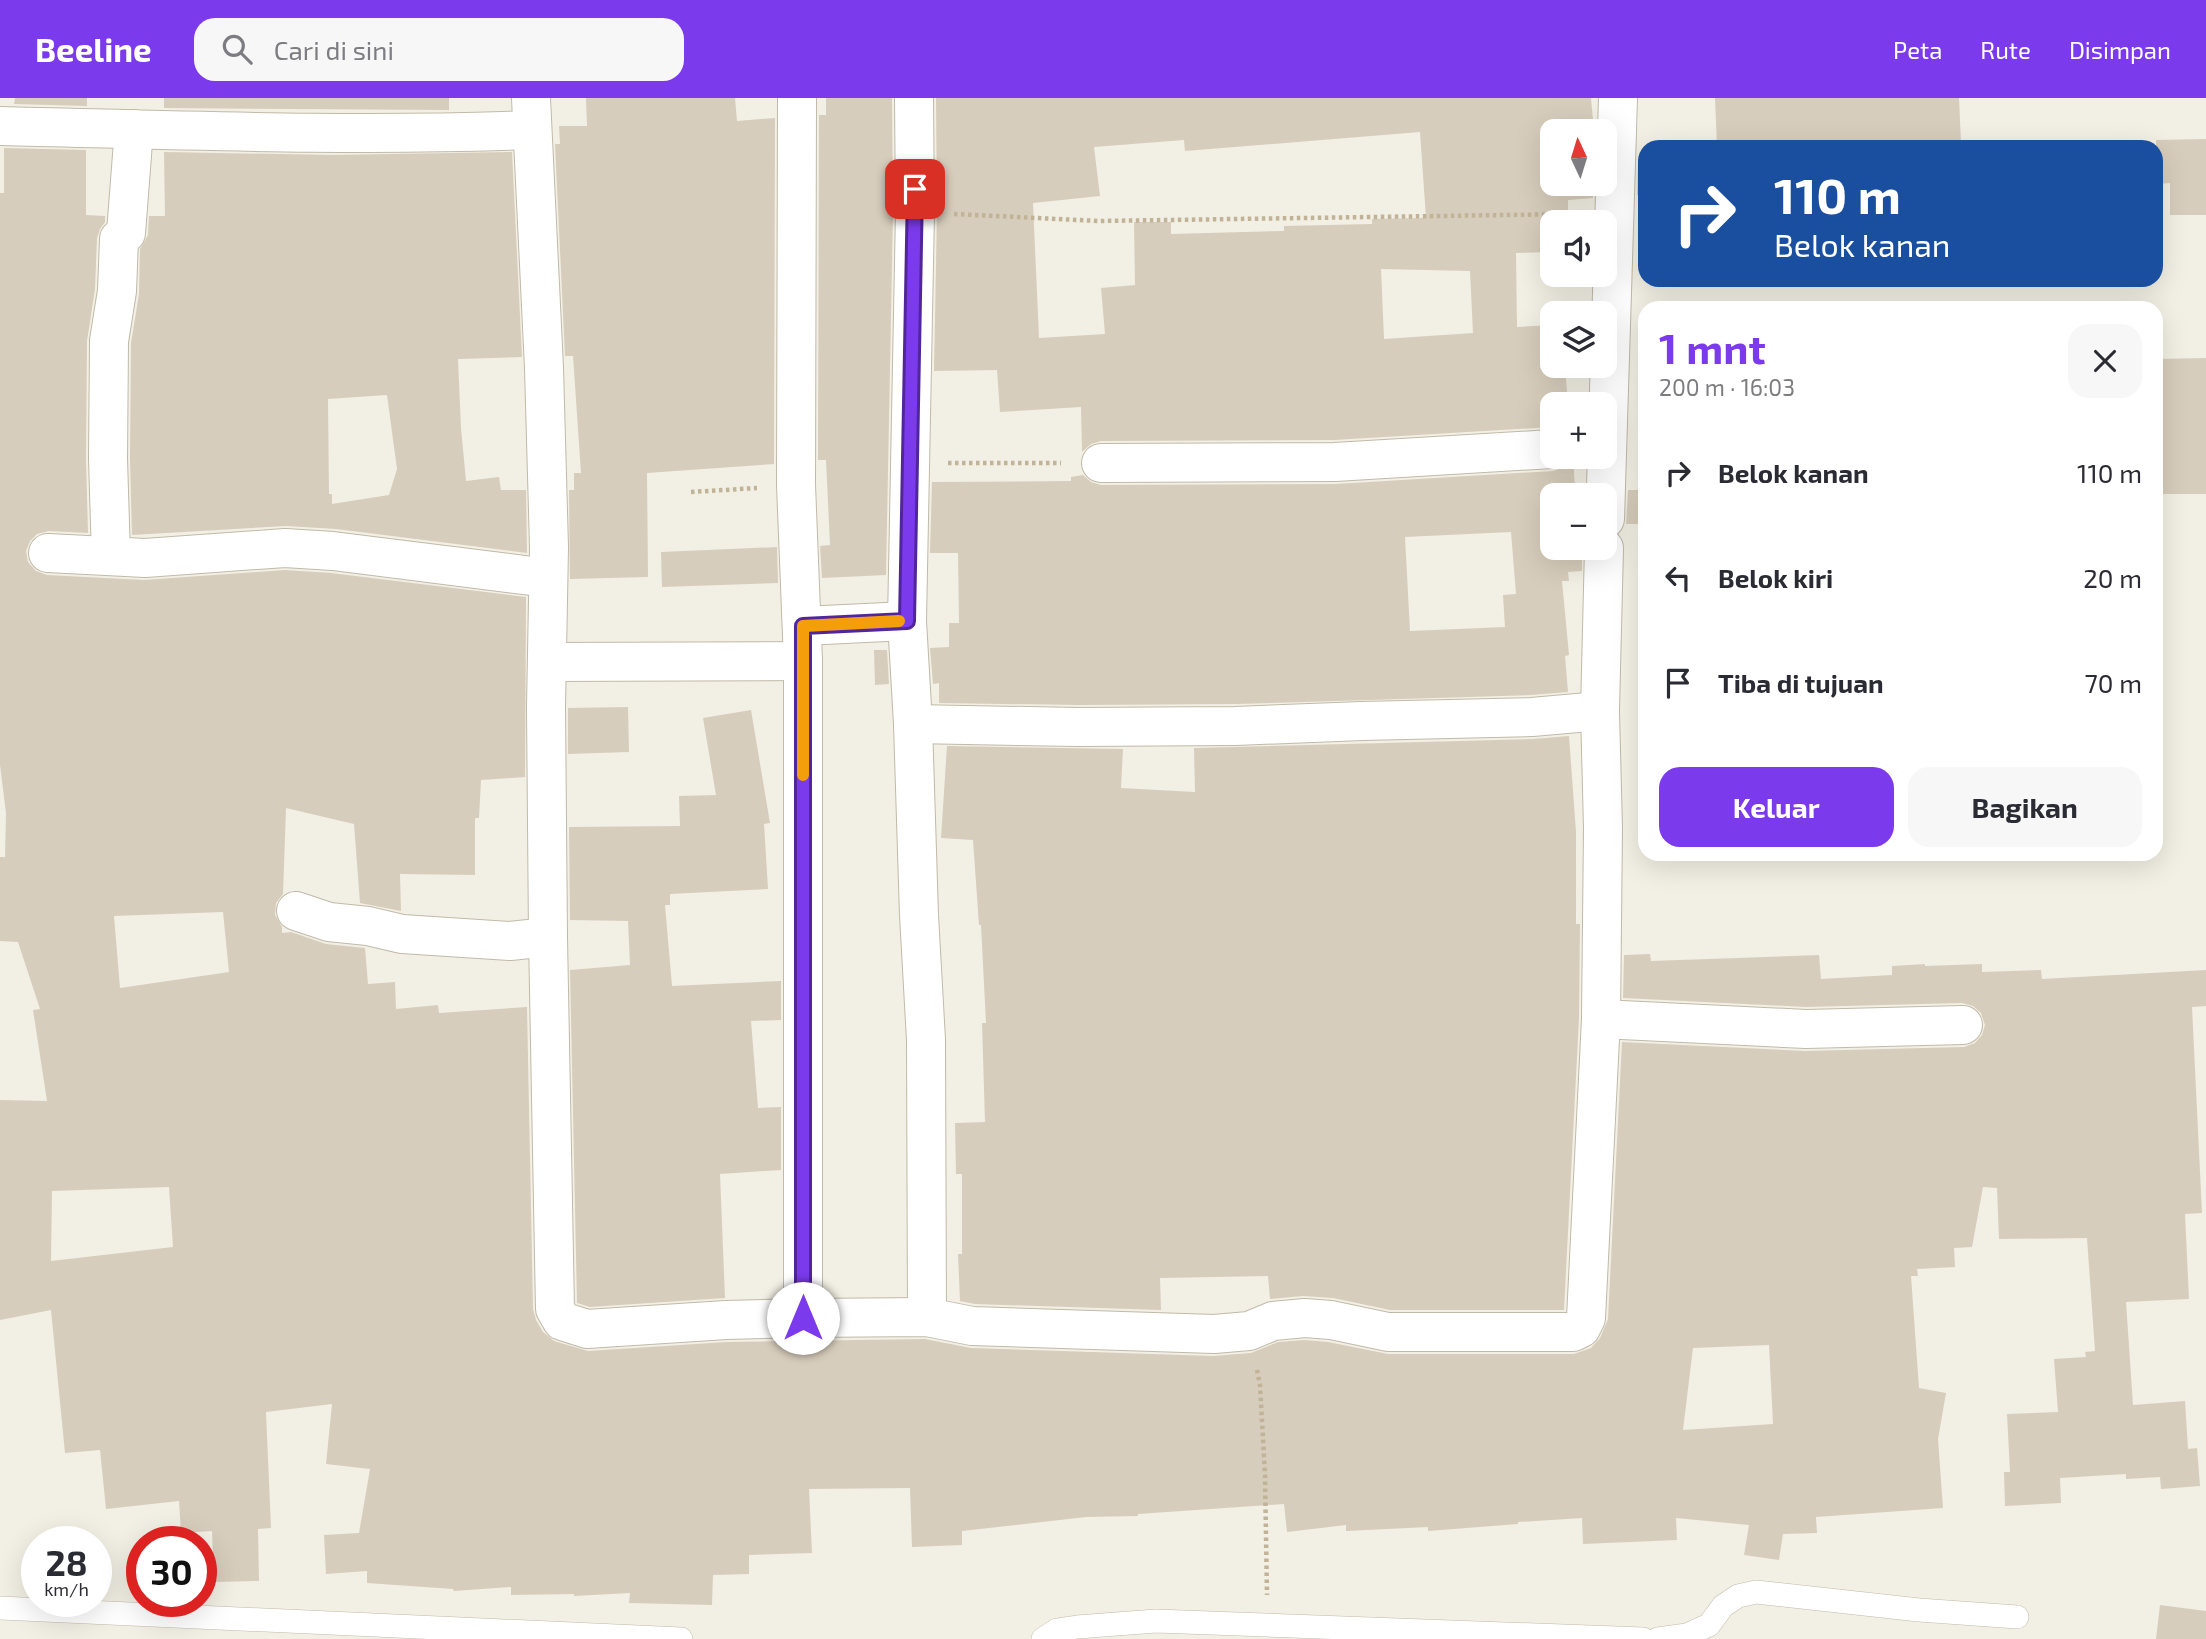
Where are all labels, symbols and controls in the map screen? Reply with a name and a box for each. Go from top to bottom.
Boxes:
search box [194,18,684,81]
text: Beeline [35,29,152,69]
icon: search [218,30,256,68]
text: Cari di sini [274,34,394,65]
text: Peta [1893,35,1942,64]
text: Rute [1980,35,2031,64]
text: Disimpan [2069,35,2171,64]
north arrow [1540,119,1617,196]
map controls [1540,119,1617,560]
pin [885,159,945,219]
text: 110 m [1774,165,1901,224]
icon: right [1659,168,1750,259]
icon: arrive [896,170,934,208]
button: sound [1540,210,1617,287]
text: Belok kanan [1774,225,1950,263]
button: layers [1540,301,1617,378]
text: 1 mnt [1659,322,1766,372]
button: close [2068,324,2142,398]
text: 200 m · 16:03 [1659,373,1795,401]
button: + [1540,392,1617,469]
icon: right [1659,454,1697,492]
text: Belok kanan [1718,457,1869,488]
text: 110 m [2077,457,2142,488]
button: − [1540,483,1617,560]
icon: left [1659,559,1697,597]
text: Belok kiri [1718,562,1833,593]
text: 20 m [2083,562,2142,593]
icon: arrive [1659,664,1697,702]
text: Tiba di tujuan [1718,667,1884,698]
text: 70 m [2084,667,2142,698]
button: Keluar [1659,767,1894,847]
button: Bagikan [1908,767,2142,847]
position arrow [766,1281,840,1355]
speed limit sign: 30 [126,1526,217,1617]
text: 28 [45,1541,88,1583]
text: km/h [44,1578,89,1600]

